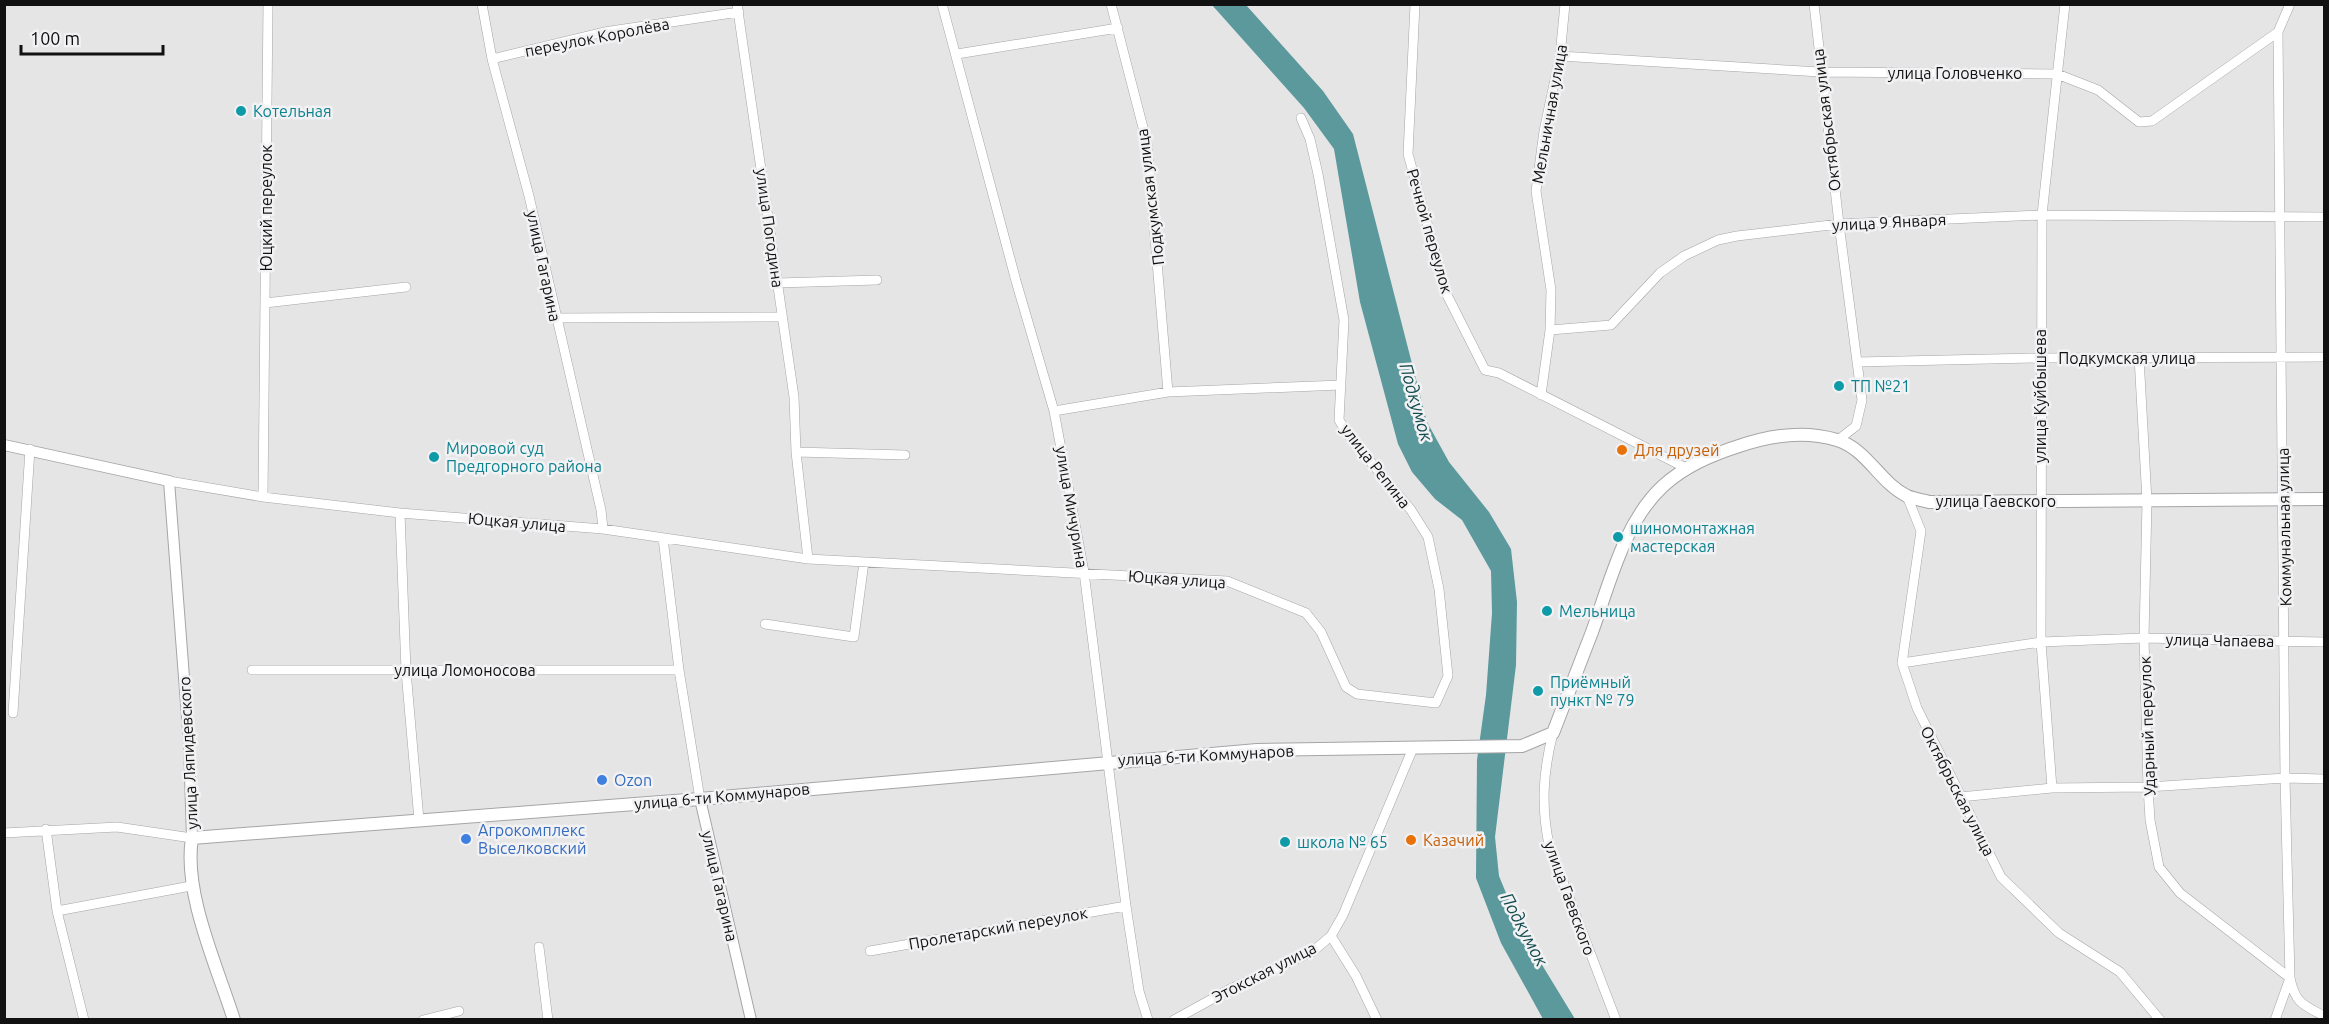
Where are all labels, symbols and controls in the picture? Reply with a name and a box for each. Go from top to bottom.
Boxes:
street label: переулок Королёва [523,14,671,60]
scale bar [21,18,164,56]
text: 100 m [30,28,80,48]
street label: Мельничная улица [1528,43,1570,185]
street label: Октябрьская улица [1808,48,1844,192]
street label: улица Головченко [1888,64,2022,82]
place label: Котельная [253,102,332,120]
marker: Котельная [234,104,248,118]
street label: Подкумская улица [1133,128,1167,266]
street label: Юцкий переулок [257,144,275,272]
street label: улица Погодина [753,167,787,289]
street label: Речной переулок [1404,167,1456,295]
street label: улица Гагарина [523,209,565,323]
street label: улица 9 Января [1831,210,1947,234]
street label: улица Куйбышева [2031,329,2049,463]
street label: Подкумская улица [2058,349,2196,367]
water label: Подкумок [1396,361,1438,444]
place label: ТП №21 [1851,377,1910,395]
marker: ТП №21 [1832,379,1846,393]
street label: улица Репина [1338,420,1414,512]
place label: Мировой суд Предгорного района [446,439,602,475]
place label: Для друзей [1634,441,1720,459]
marker: Для друзей [1615,443,1629,457]
street label: улица Мичурина [1052,445,1092,569]
street label: Коммунальная улица [2274,447,2294,607]
marker: Мировой суд Предгорного района [427,450,441,464]
street label: улица Гаевского [1936,492,2056,510]
street label: Юцкая улица [467,509,567,535]
place label: шиномонтажная мастерская [1630,519,1755,555]
marker: шиномонтажная мастерская [1611,530,1625,544]
street label: Юцкая улица [1127,567,1227,591]
place label: Мельница [1559,602,1636,620]
marker: Мельница [1540,604,1554,618]
street label: улица Чапаева [2165,630,2275,650]
street label: Ударный переулок [2136,656,2158,796]
street label: улица Ломоносова [394,661,536,679]
place label: Приёмный пункт № 79 [1550,673,1635,709]
street label: улица Ляпидевского [175,676,201,830]
marker: Приёмный пункт № 79 [1531,684,1545,698]
street label: Октябрьская улица [1917,723,1999,859]
street label: улица 6-ти Коммунаров [1117,741,1295,769]
place label: Ozon [614,771,652,789]
marker: Ozon [595,773,609,787]
street label: улица 6-ти Коммунаров [633,779,811,813]
place label: Агрокомплекс Выселковский [478,821,586,857]
street label: улица Гагарина [698,829,742,943]
place label: Казачий [1423,831,1484,849]
marker: Агрокомплекс Выселковский [459,832,473,846]
place label: школа № 65 [1297,833,1388,851]
marker: Казачий [1404,833,1418,847]
marker: школа № 65 [1278,835,1292,849]
street label: улица Гаевского [1541,838,1599,958]
water label: Подкумок [1497,889,1553,970]
street label: Пролетарский переулок [907,903,1089,953]
street label: Этокская улица [1209,938,1319,1006]

